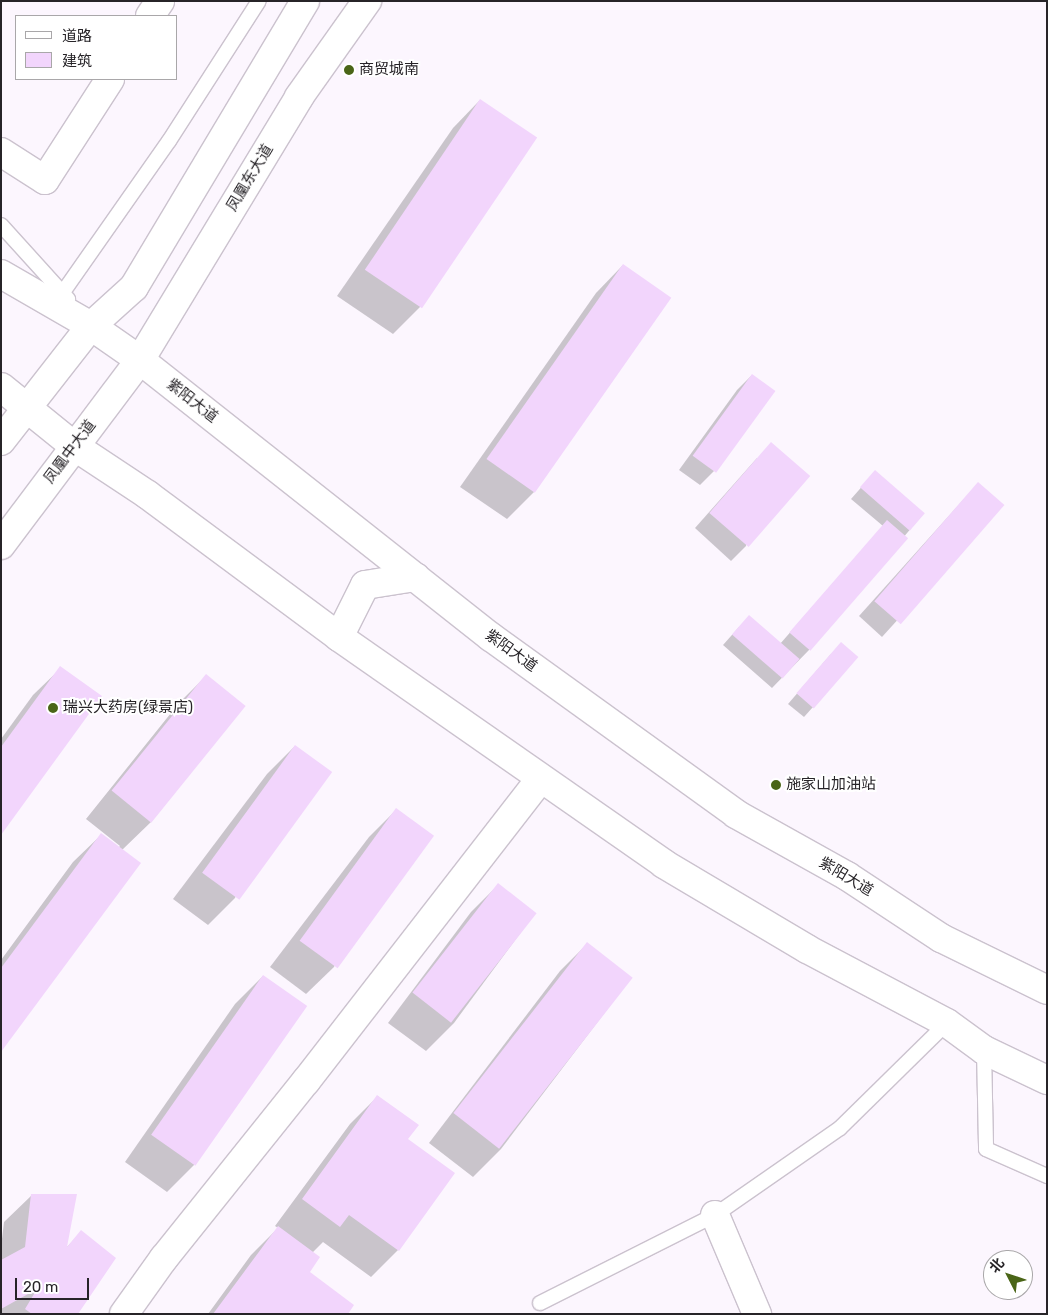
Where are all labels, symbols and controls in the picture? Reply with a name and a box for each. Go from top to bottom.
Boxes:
legend [15,15,178,80]
text: 道路 [62,27,92,45]
text: 建筑 [62,52,92,70]
place label: 商贸城南 [359,61,419,79]
marker: 商贸城南 [343,64,355,76]
street label: 凤凰东大道 [223,141,277,215]
street label: 紫阳大道 [163,375,221,427]
street label: 凤凰中大道 [40,417,100,487]
street label: 紫阳大道 [481,626,541,676]
place label: 瑞兴大药房(绿景店) [63,699,193,717]
marker: 瑞兴大药房(绿景店) [47,702,59,714]
place label: 施家山加油站 [786,776,876,794]
marker: 施家山加油站 [770,779,782,791]
street label: 紫阳大道 [816,854,876,900]
north arrow [983,1250,1033,1300]
text: 北 [986,1255,1008,1276]
scale bar [18,1268,91,1300]
text: 20 m [23,1278,58,1296]

